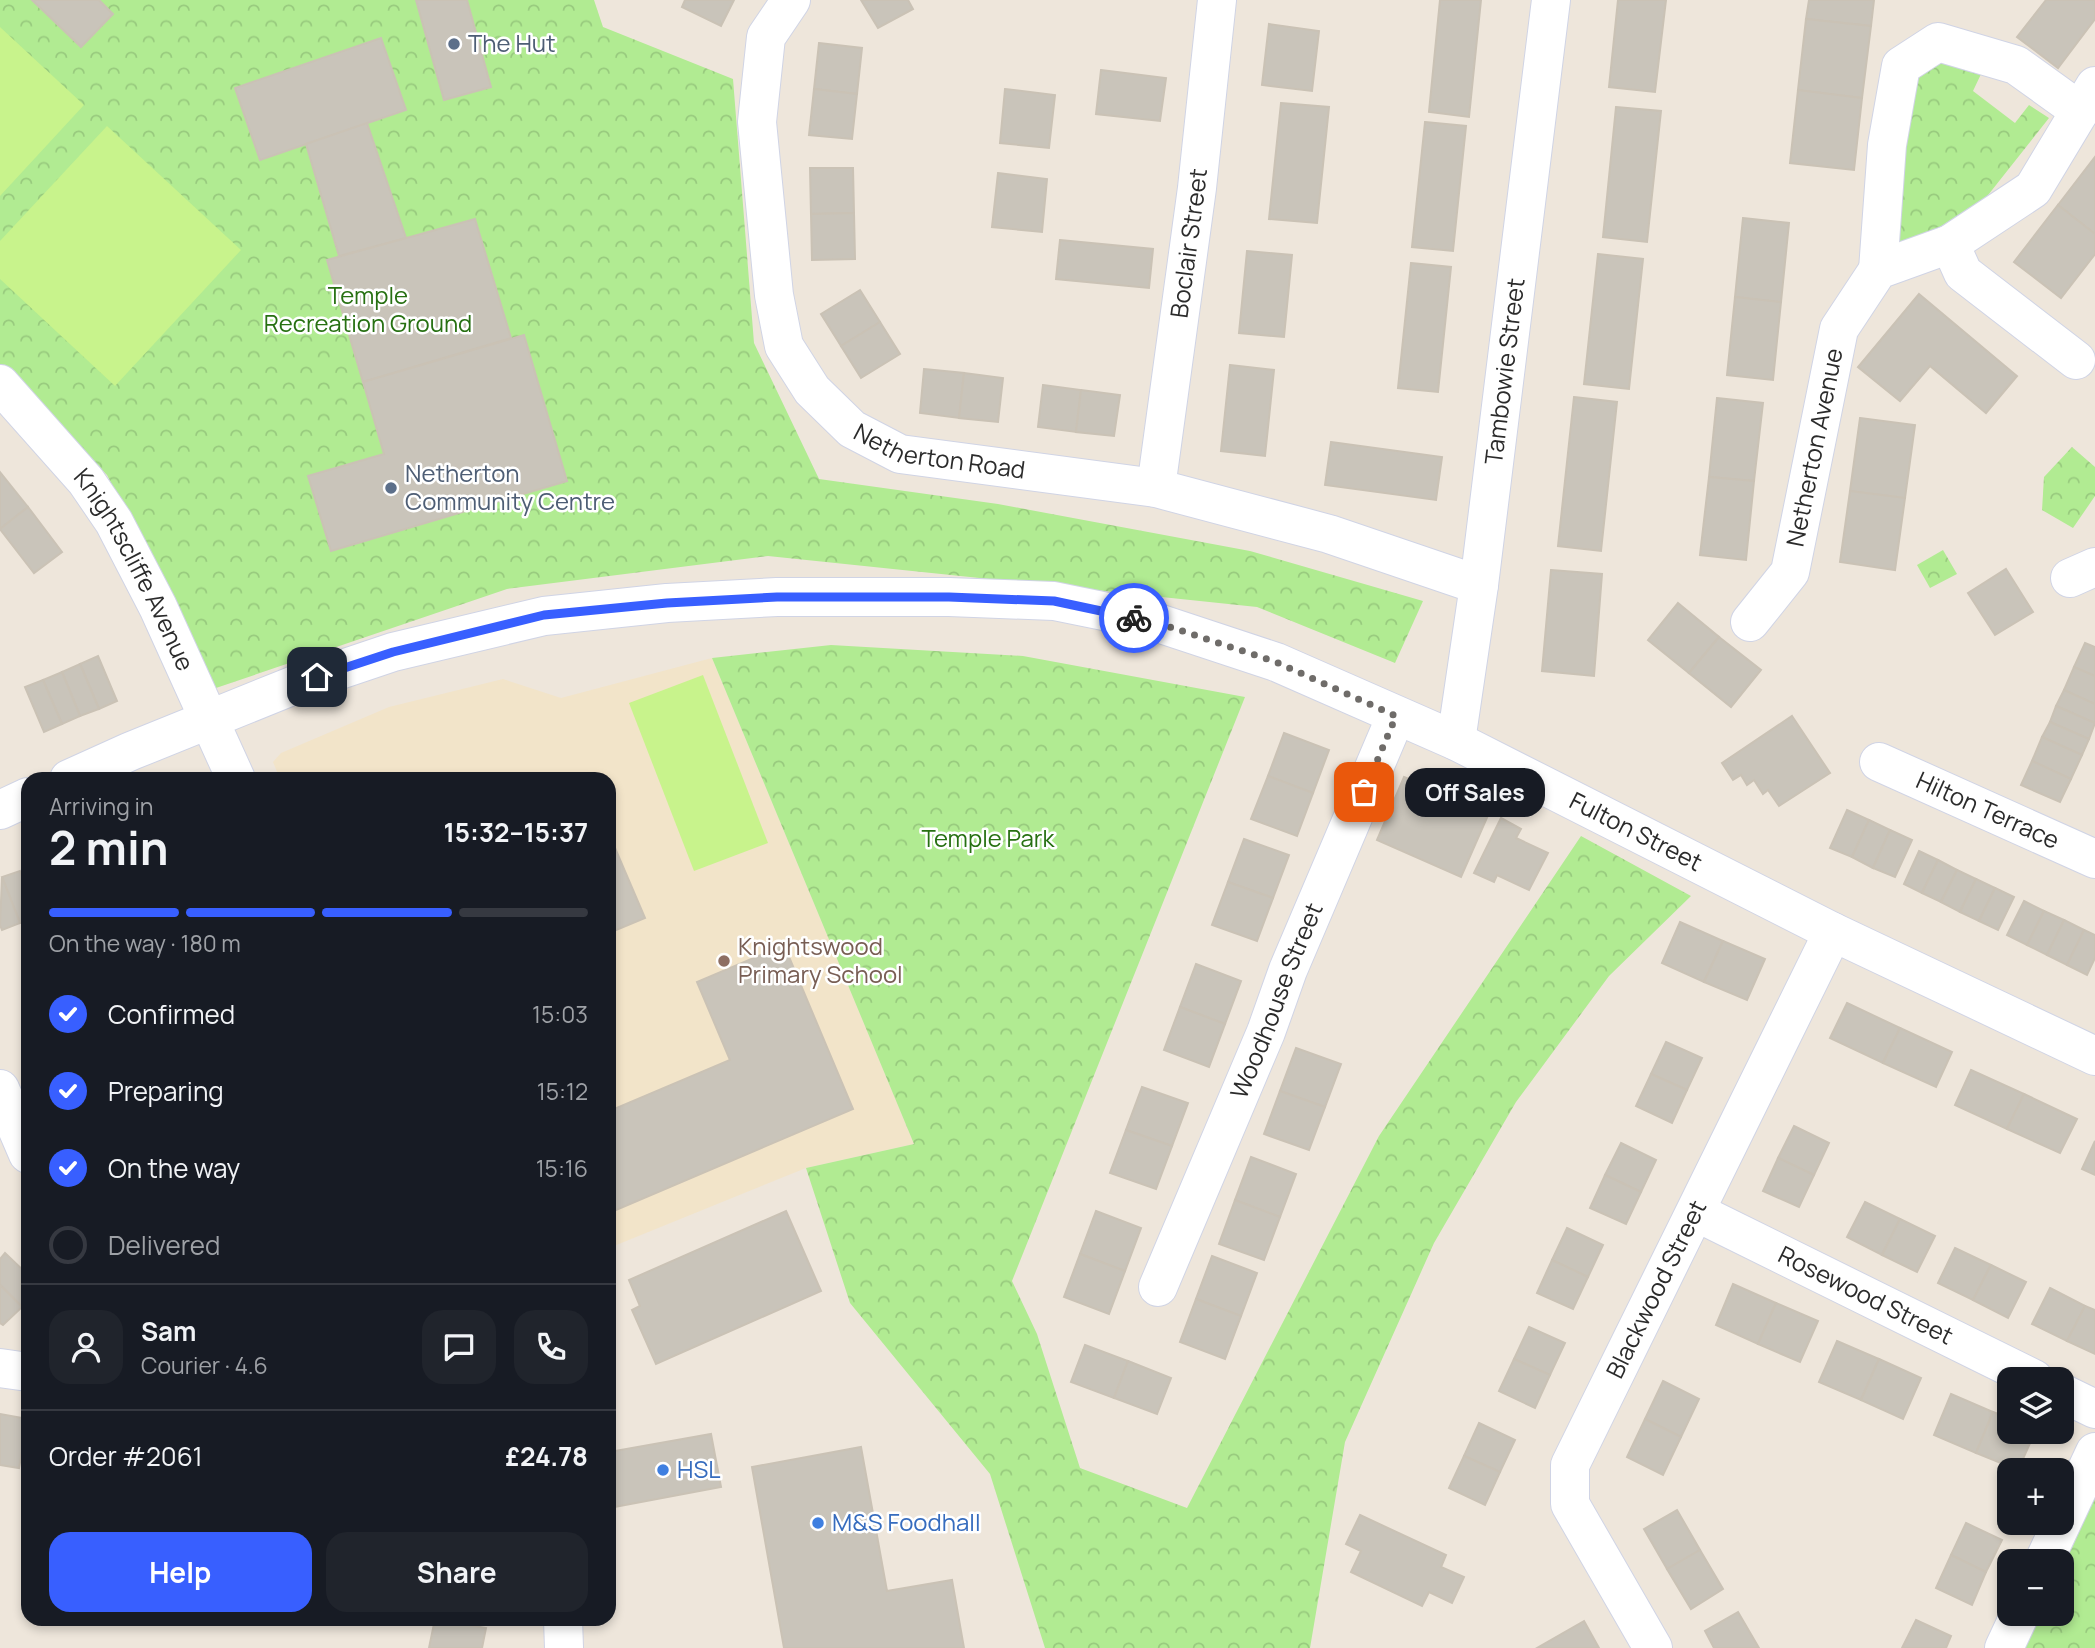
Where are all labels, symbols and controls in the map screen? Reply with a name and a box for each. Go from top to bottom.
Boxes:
place label: The Hut [468,26,556,59]
marker: The Hut [446,36,462,52]
street label: Boclair Street [1161,167,1214,320]
street label: Tambowie Street [1476,276,1532,466]
park label: Temple Recreation Ground [264,278,472,339]
street label: Netherton Avenue [1778,345,1850,549]
street label: Netherton Road [848,415,1027,485]
place label: Netherton Community Centre [405,456,615,517]
street label: Knightscliffe Avenue [67,461,203,676]
marker: Netherton Community Centre [383,480,399,496]
courier [1099,583,1169,653]
icon: bike [1115,599,1153,637]
pin [287,647,347,707]
icon: home [298,658,336,696]
pin [1334,762,1394,822]
street label: Hilton Terrace [1911,763,2065,856]
callout: Off Sales [1406,768,1546,816]
icon: bag [1345,773,1383,811]
text: Off Sales [1425,776,1525,808]
street label: Fulton Street [1564,783,1708,878]
text: Arriving in [49,790,154,822]
text: 15:32–15:37 [443,814,588,850]
text: 2 min [49,816,169,879]
park label: Temple Park [922,821,1056,854]
street label: Woodhouse Street [1222,897,1330,1103]
text: On the way · 180 m [49,927,241,959]
place label: Knightswood Primary School [738,929,903,990]
marker: Knightswood Primary School [716,953,732,969]
icon: check [49,995,87,1033]
text: Confirmed [108,996,235,1032]
text: 15:03 [532,998,588,1030]
icon: check [49,1072,87,1110]
text: Preparing [108,1073,224,1109]
text: 15:12 [537,1075,588,1107]
icon: check [49,1149,87,1187]
text: On the way [108,1150,240,1186]
text: 15:16 [536,1152,588,1184]
street label: Blackwood Street [1597,1194,1713,1383]
text: Delivered [108,1227,220,1263]
street label: Rosewood Street [1773,1237,1959,1352]
button: person [49,1310,123,1384]
button: chat [422,1310,496,1384]
button: phone [514,1310,588,1384]
text: Sam [141,1313,196,1349]
text: Courier · 4.6 [141,1349,268,1381]
map controls [1997,1367,2074,1626]
button: layers [1997,1367,2074,1444]
text: Order #2061 [49,1438,203,1474]
text: £24.78 [505,1438,588,1474]
place label: HSL [677,1452,720,1485]
button: + [1997,1458,2074,1535]
marker: HSL [655,1462,671,1478]
place label: M&S Foodhall [832,1505,981,1538]
marker: M&S Foodhall [810,1515,826,1531]
button: Help [49,1532,312,1612]
button: Share [326,1532,588,1612]
button: − [1997,1549,2074,1626]

